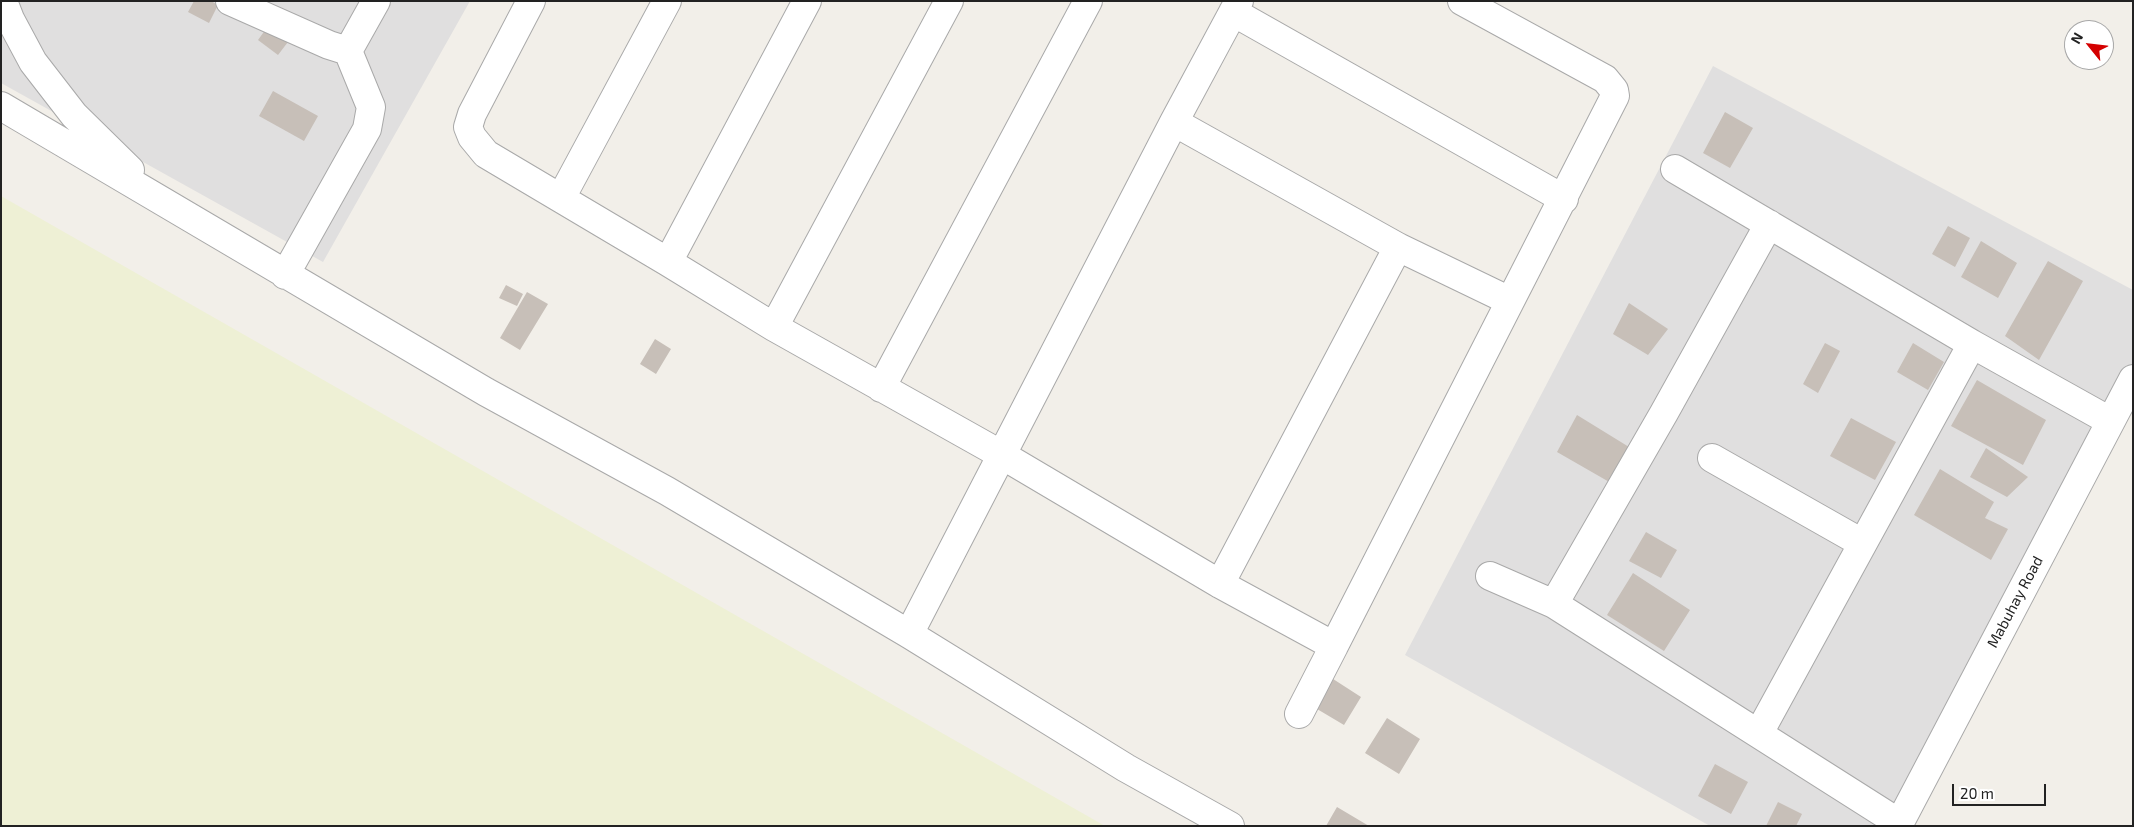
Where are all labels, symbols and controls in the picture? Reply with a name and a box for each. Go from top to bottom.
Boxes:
north arrow [2064,20,2114,70]
text: N [2066,29,2086,47]
street label: Mabuhay Road [1983,553,2047,651]
scale bar [1954,774,2048,806]
text: 20 m [1960,784,1994,802]

